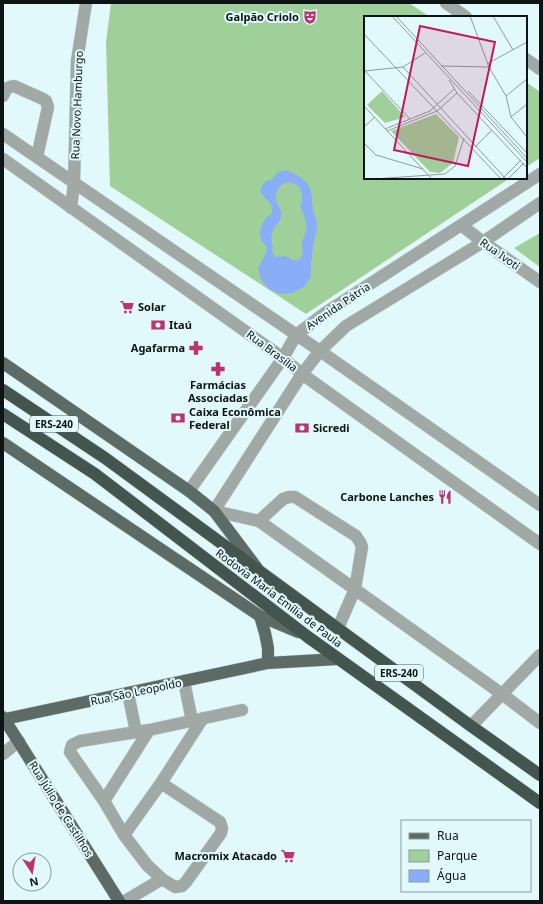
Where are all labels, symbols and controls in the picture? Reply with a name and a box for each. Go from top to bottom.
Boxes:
place label: Galpão Criolo [226,9,299,24]
theatre icon: Galpão Criolo [302,9,318,25]
inset map [364,16,527,179]
street label: Rua Novo Hamburgo [67,50,86,160]
street label: Rua Ivoti [477,234,523,273]
street label: Avenida Pátria [303,279,373,333]
supermarket icon: Solar [119,299,135,315]
place label: Solar [138,299,166,314]
bank icon: Itaú [150,317,166,333]
place label: Itaú [169,317,192,332]
street label: Rua Brasília [244,326,301,375]
place label: Agafarma [131,340,185,355]
pharmacy icon: Agafarma [188,340,204,356]
pharmacy icon: Farmácias Associadas [210,361,226,377]
place label: Farmácias Associadas [188,377,249,405]
place label: Caixa Econômica Federal [189,404,281,432]
bank icon: Caixa Econômica Federal [170,410,186,426]
road number: ERS-240 [30,416,78,432]
bank icon: Sicredi [294,420,310,436]
place label: Sicredi [313,420,350,435]
place label: Carbone Lanches [340,489,434,504]
restaurant icon: Carbone Lanches [437,489,453,505]
street label: Rodovia Maria Emília de Paula [213,545,346,650]
road number: ERS-240 [375,665,423,681]
street label: Rua São Leopoldo [89,674,183,708]
street label: Rua Júlio de Castilhos [26,758,97,859]
legend [401,820,531,892]
text: Rua [437,827,459,844]
text: Parque [437,847,478,864]
place label: Macromix Atacado [174,848,277,863]
supermarket icon: Macromix Atacado [280,848,296,864]
north arrow [12,852,52,892]
text: Água [437,867,466,884]
text: N [28,874,40,891]

